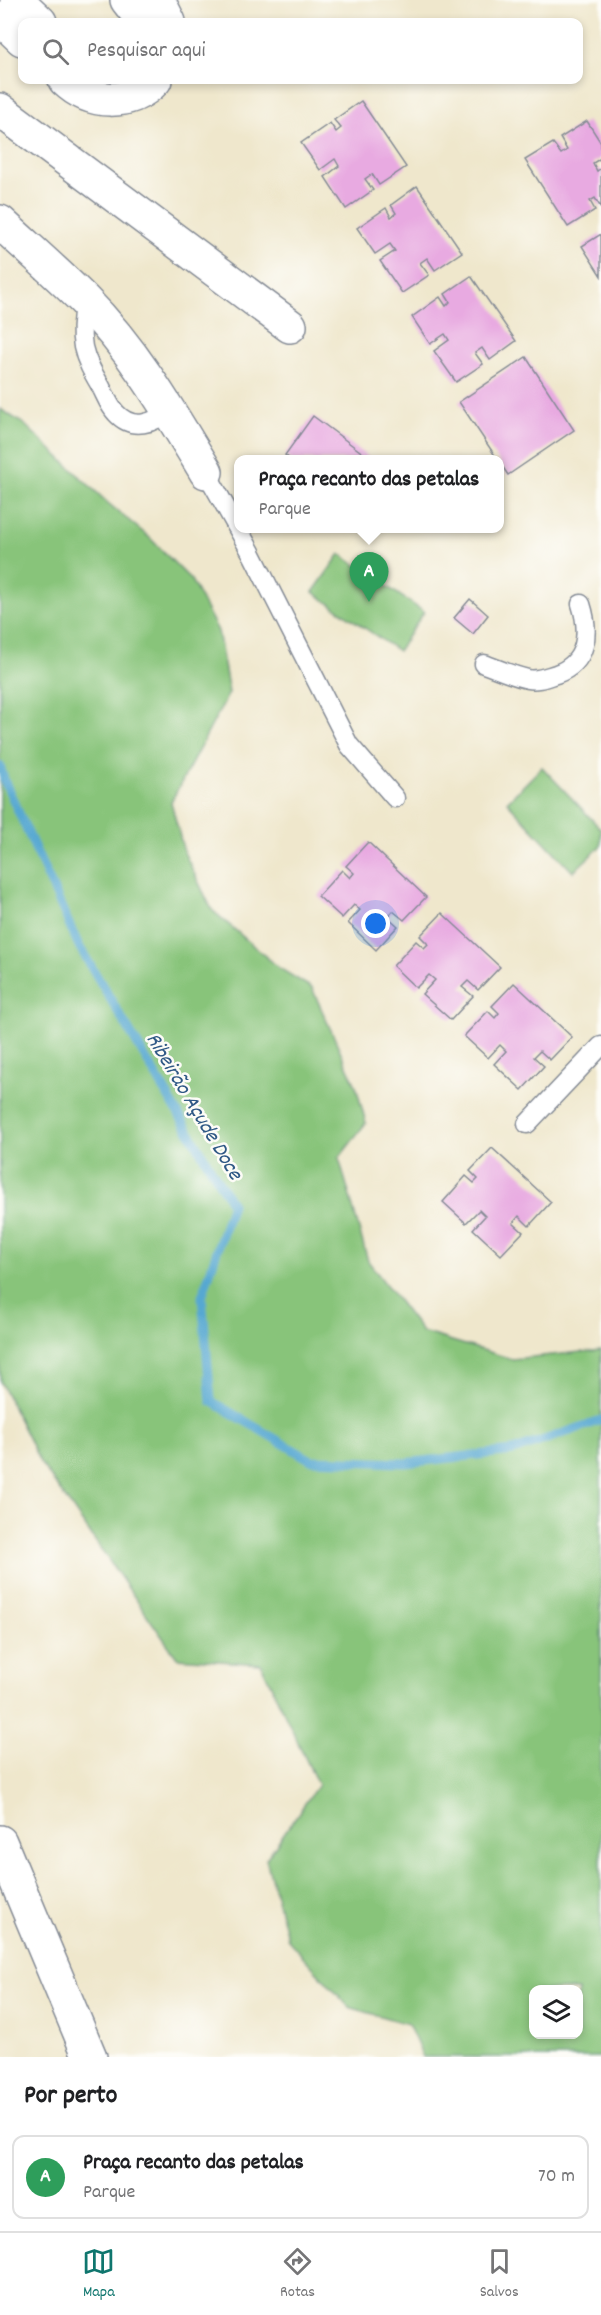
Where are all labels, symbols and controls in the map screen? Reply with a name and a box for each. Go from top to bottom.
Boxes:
search box [18,18,583,84]
icon: search [39,35,72,68]
text: Pesquisar aqui [87,36,206,67]
popup [234,455,504,533]
text: Praça recanto das petalas [259,465,479,496]
text: Parque [259,496,311,524]
pin: A [350,552,388,602]
your location [361,909,390,938]
water label: Ribeirão Açude Doce [137,1027,250,1187]
map controls [529,1985,583,2039]
button: layers [529,1985,583,2039]
text: Por perto [24,2078,117,2115]
text: Praça recanto das petalas [83,2148,304,2179]
text: A [40,2163,51,2191]
text: 70 m [538,2163,575,2191]
text: Parque [83,2179,135,2207]
tab: Mapa [82,2245,115,2304]
tab: Rotas [280,2245,315,2304]
tab: Salvos [480,2245,519,2304]

